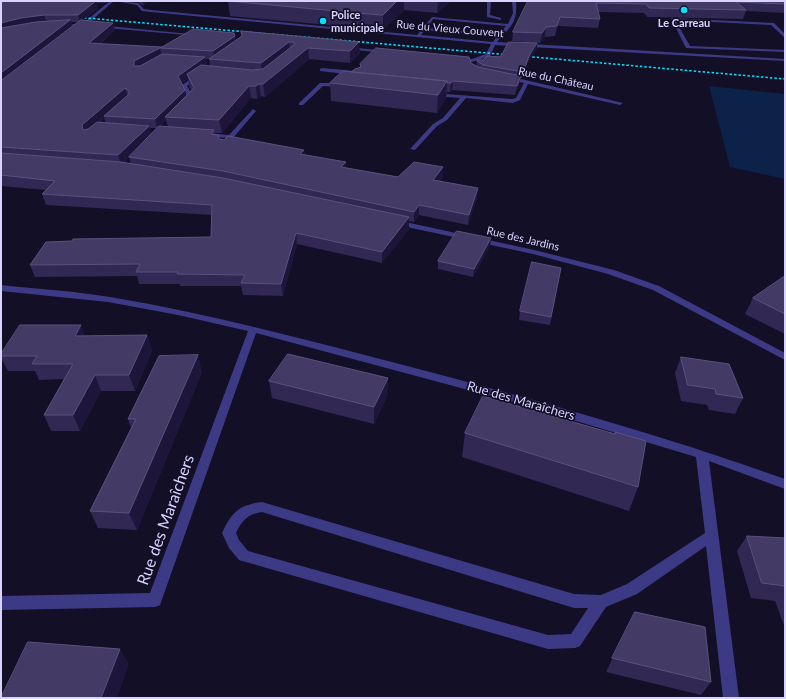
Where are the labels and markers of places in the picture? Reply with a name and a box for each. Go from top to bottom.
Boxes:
marker: Le Carreau [679,5,689,15]
place label: Police municipale [331,8,384,34]
marker: Police municipale [318,16,328,26]
place label: Le Carreau [658,16,710,30]

